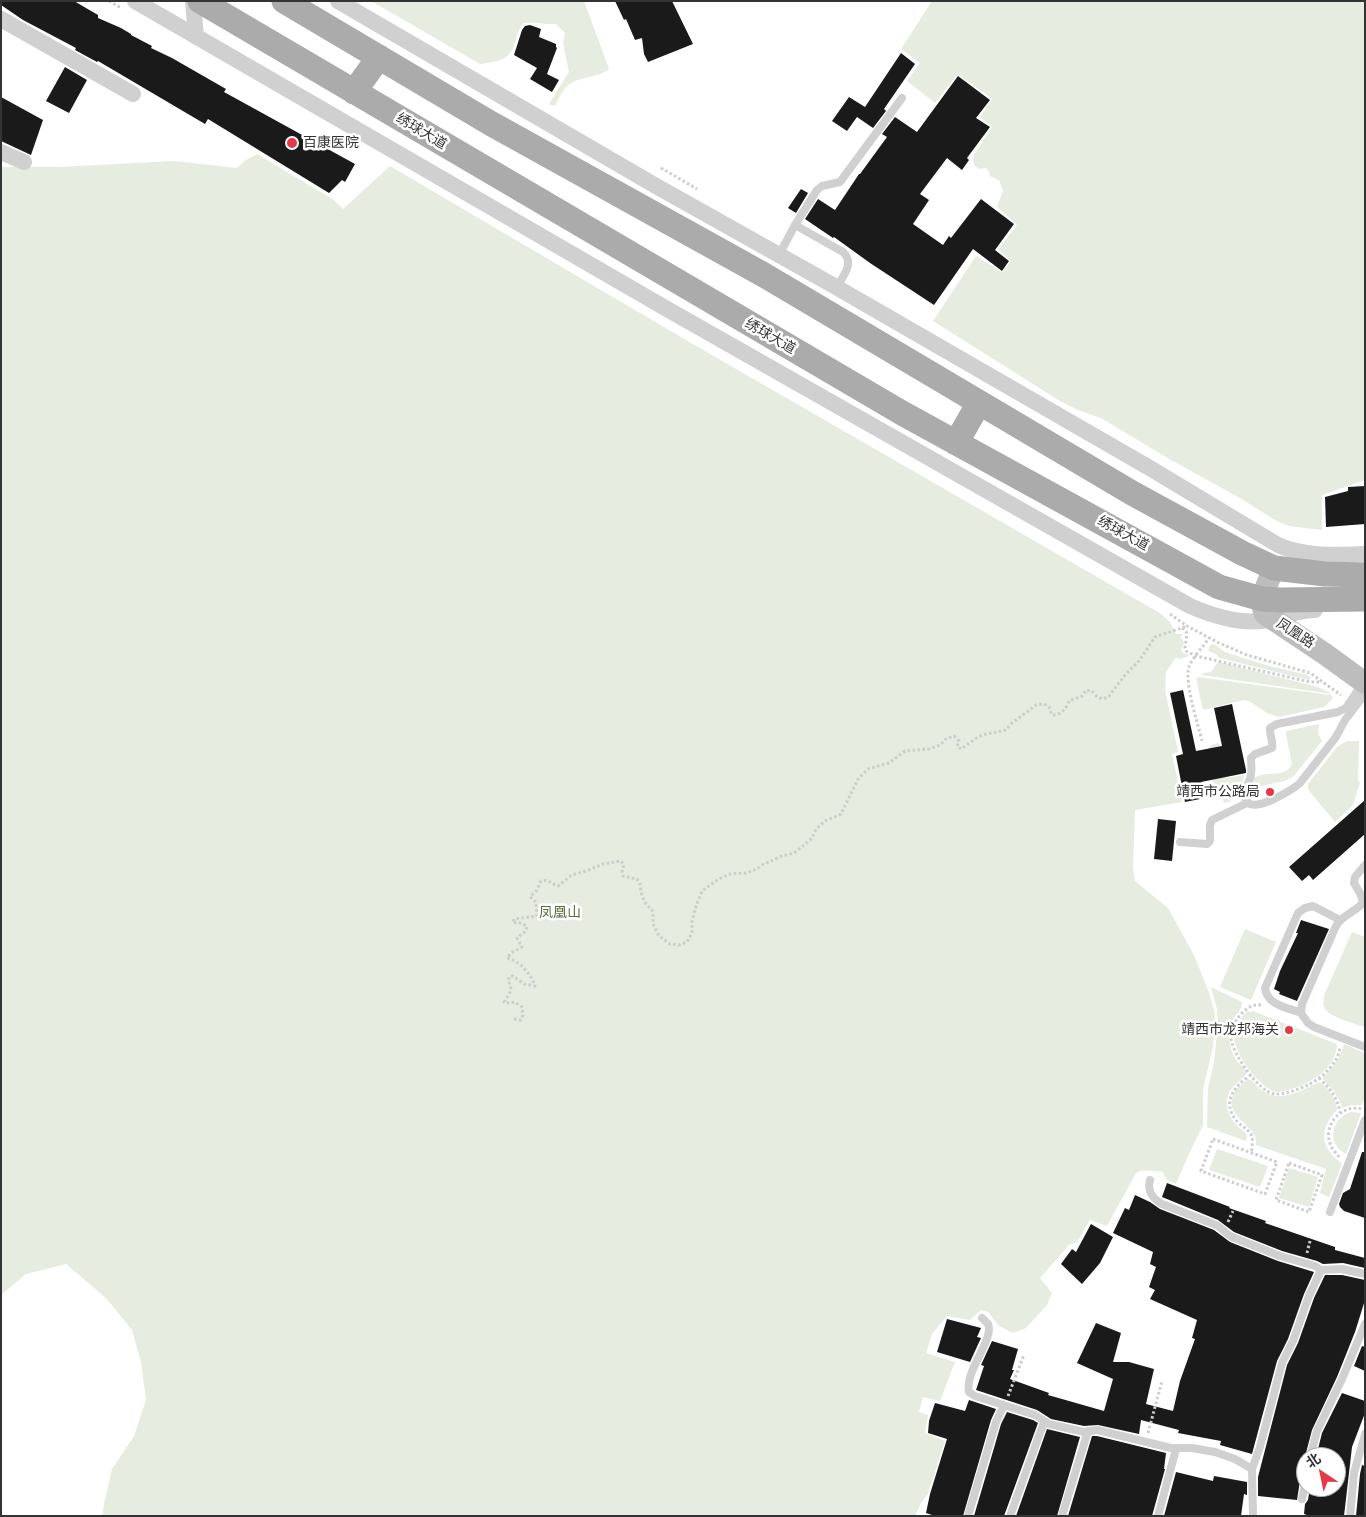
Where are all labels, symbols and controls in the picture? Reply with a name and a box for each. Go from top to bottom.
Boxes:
street label: 绣球大道 [393,110,449,154]
place label: 百康医院 [303,135,359,151]
marker: 百康医院 [285,136,299,150]
street label: 绣球大道 [742,316,798,358]
street label: 绣球大道 [1094,513,1152,555]
street label: 凤凰路 [1273,616,1317,652]
place label: 靖西市公路局 [1176,784,1260,800]
marker: 靖西市公路局 [1264,786,1276,798]
park label: 凤凰山 [539,905,581,921]
place label: 靖西市龙邦海关 [1181,1022,1279,1038]
marker: 靖西市龙邦海关 [1283,1024,1295,1036]
north arrow [1296,1447,1346,1497]
text: 北 [1303,1450,1323,1471]

